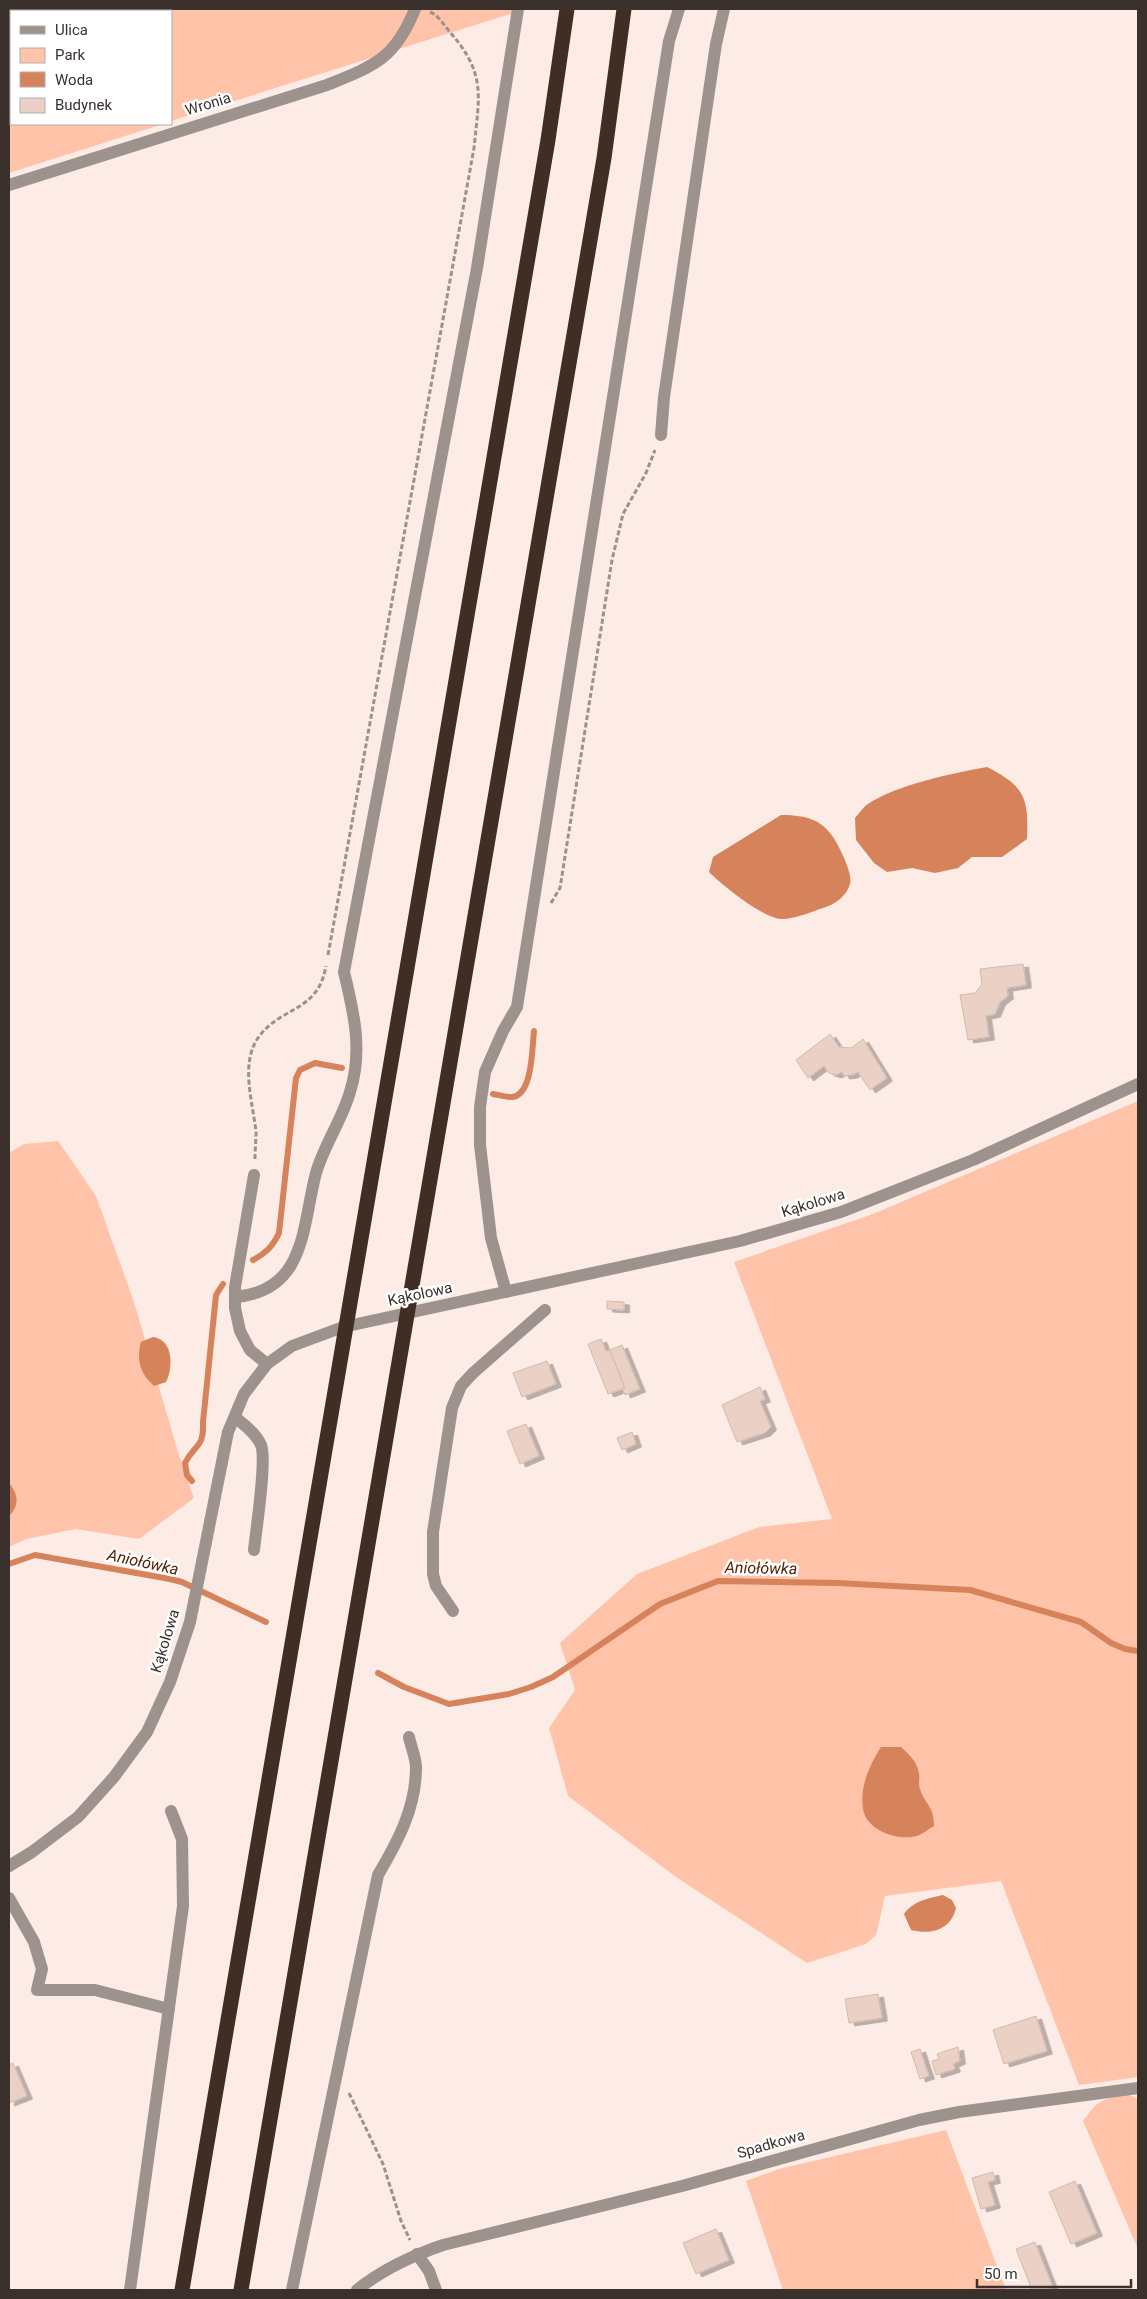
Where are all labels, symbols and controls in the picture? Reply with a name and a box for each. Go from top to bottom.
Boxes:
legend [10,10,172,125]
text: Ulica [55,21,88,39]
text: Park [55,46,86,64]
text: Woda [55,71,93,89]
street label: Wronia [183,89,233,119]
text: Budynek [55,96,112,114]
street label: Kąkolowa [779,1185,847,1221]
street label: Kąkolowa [386,1278,454,1310]
water label: Aniołówka [105,1545,180,1579]
water label: Aniołówka [724,1558,797,1578]
street label: Kąkolowa [147,1607,183,1675]
street label: Spadkowa [735,2126,807,2162]
scale bar [977,2256,1131,2288]
text: 50 m [984,2265,1018,2283]

